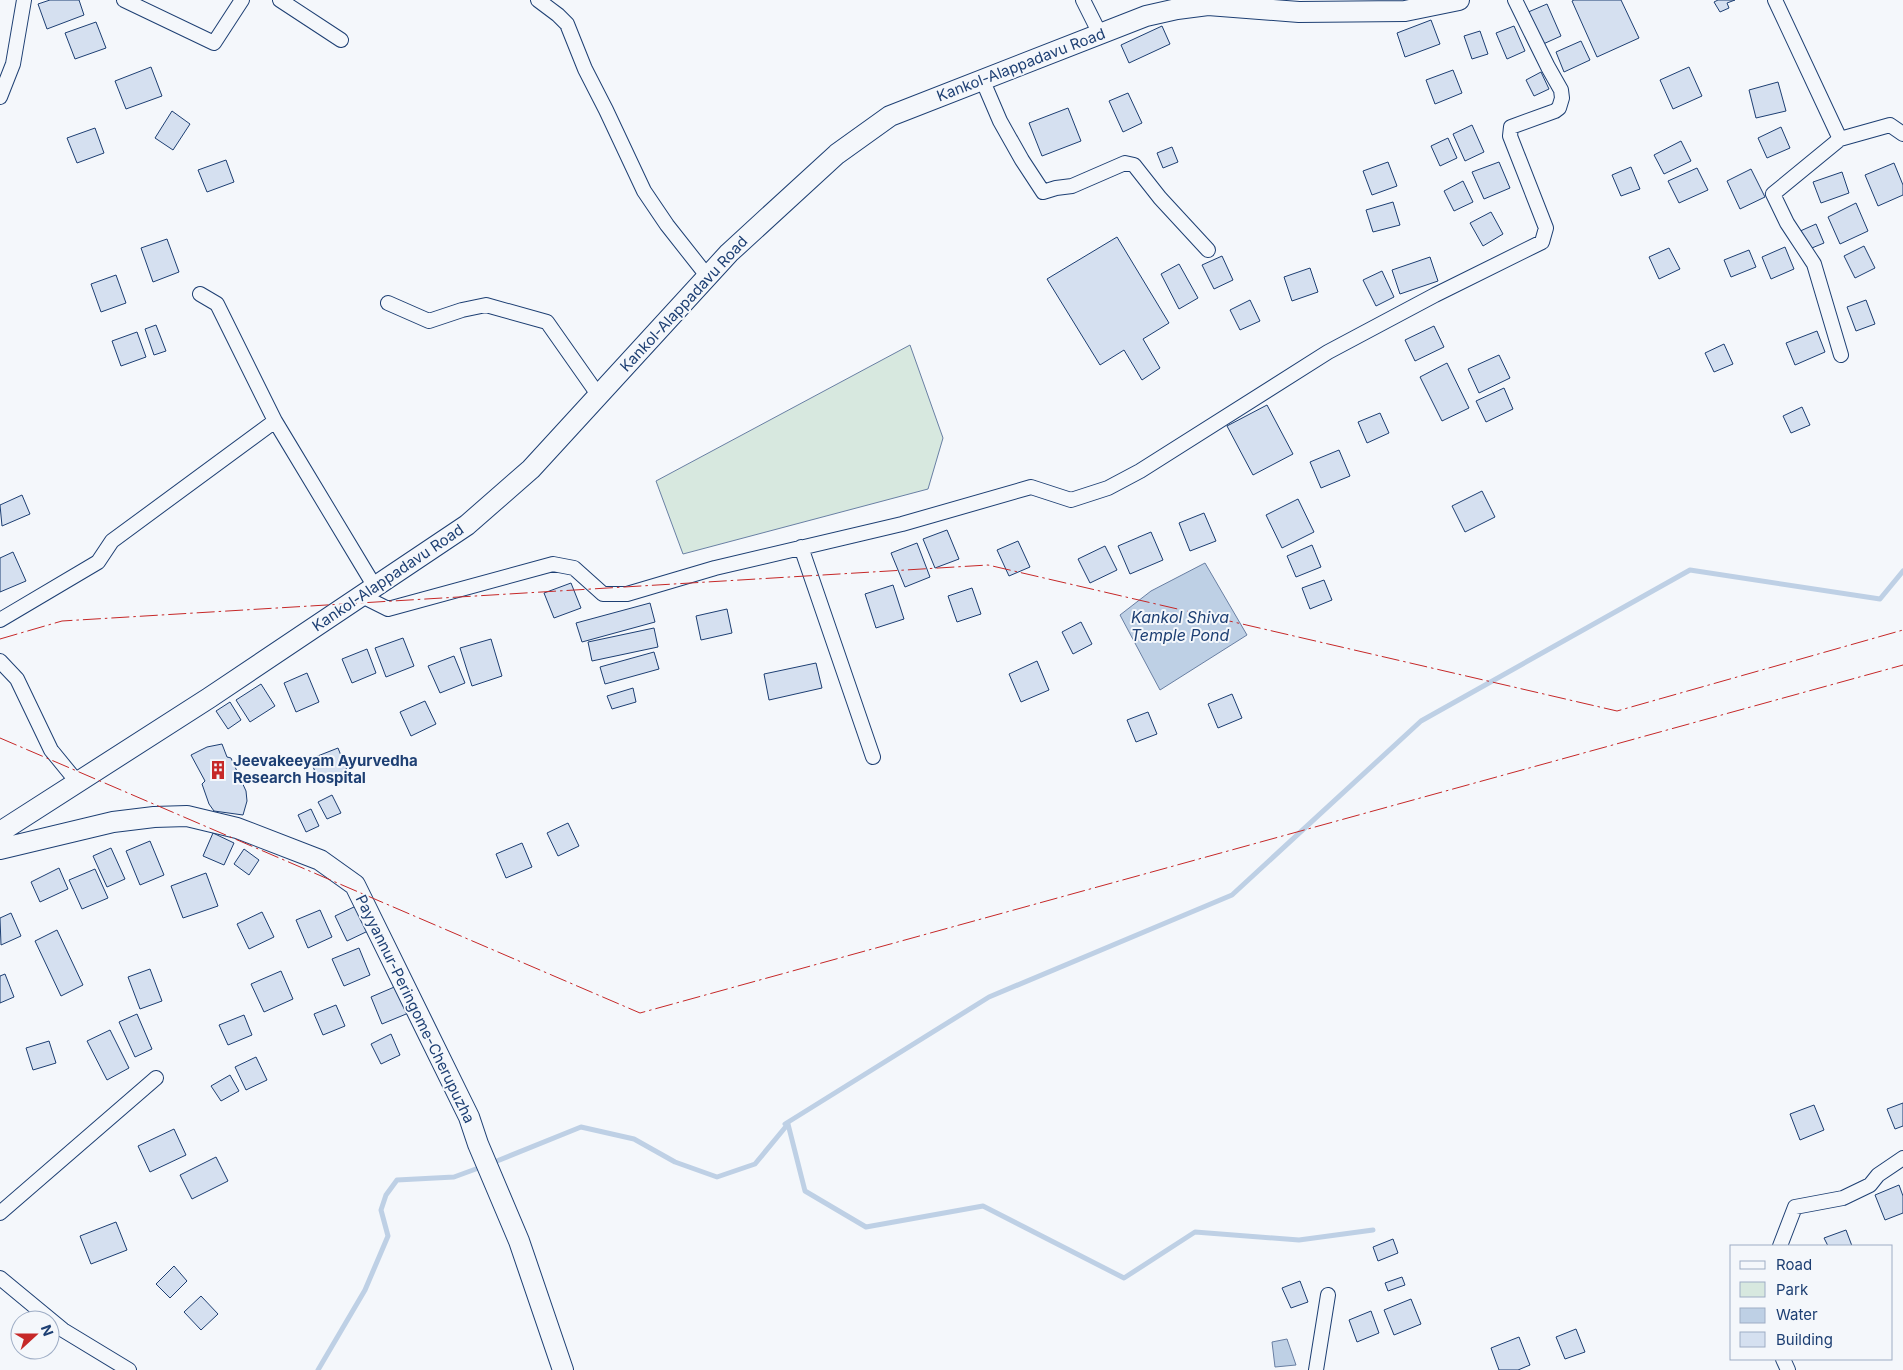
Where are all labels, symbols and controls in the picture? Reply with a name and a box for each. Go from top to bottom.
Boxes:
street label: Kankol-Alappadavu Road [934,24,1108,105]
street label: Kankol-Alappadavu Road [616,232,752,375]
street label: Kankol-Alappadavu Road [308,520,467,635]
water label: Kankol Shiva Temple Pond [1131,607,1230,645]
place label: Jeevakeeyam Ayurvedha Research Hospital [233,751,418,787]
building icon: Jeevakeeyam Ayurvedha Research Hospital [207,759,229,781]
street label: Payyannur-Peringome-Cherupuzha [352,891,479,1126]
legend [1730,1245,1893,1360]
text: Road [1776,1255,1812,1274]
text: Park [1776,1280,1809,1299]
text: Water [1776,1305,1818,1324]
north arrow [10,1310,60,1360]
text: N [38,1322,57,1338]
text: Building [1776,1330,1833,1349]

